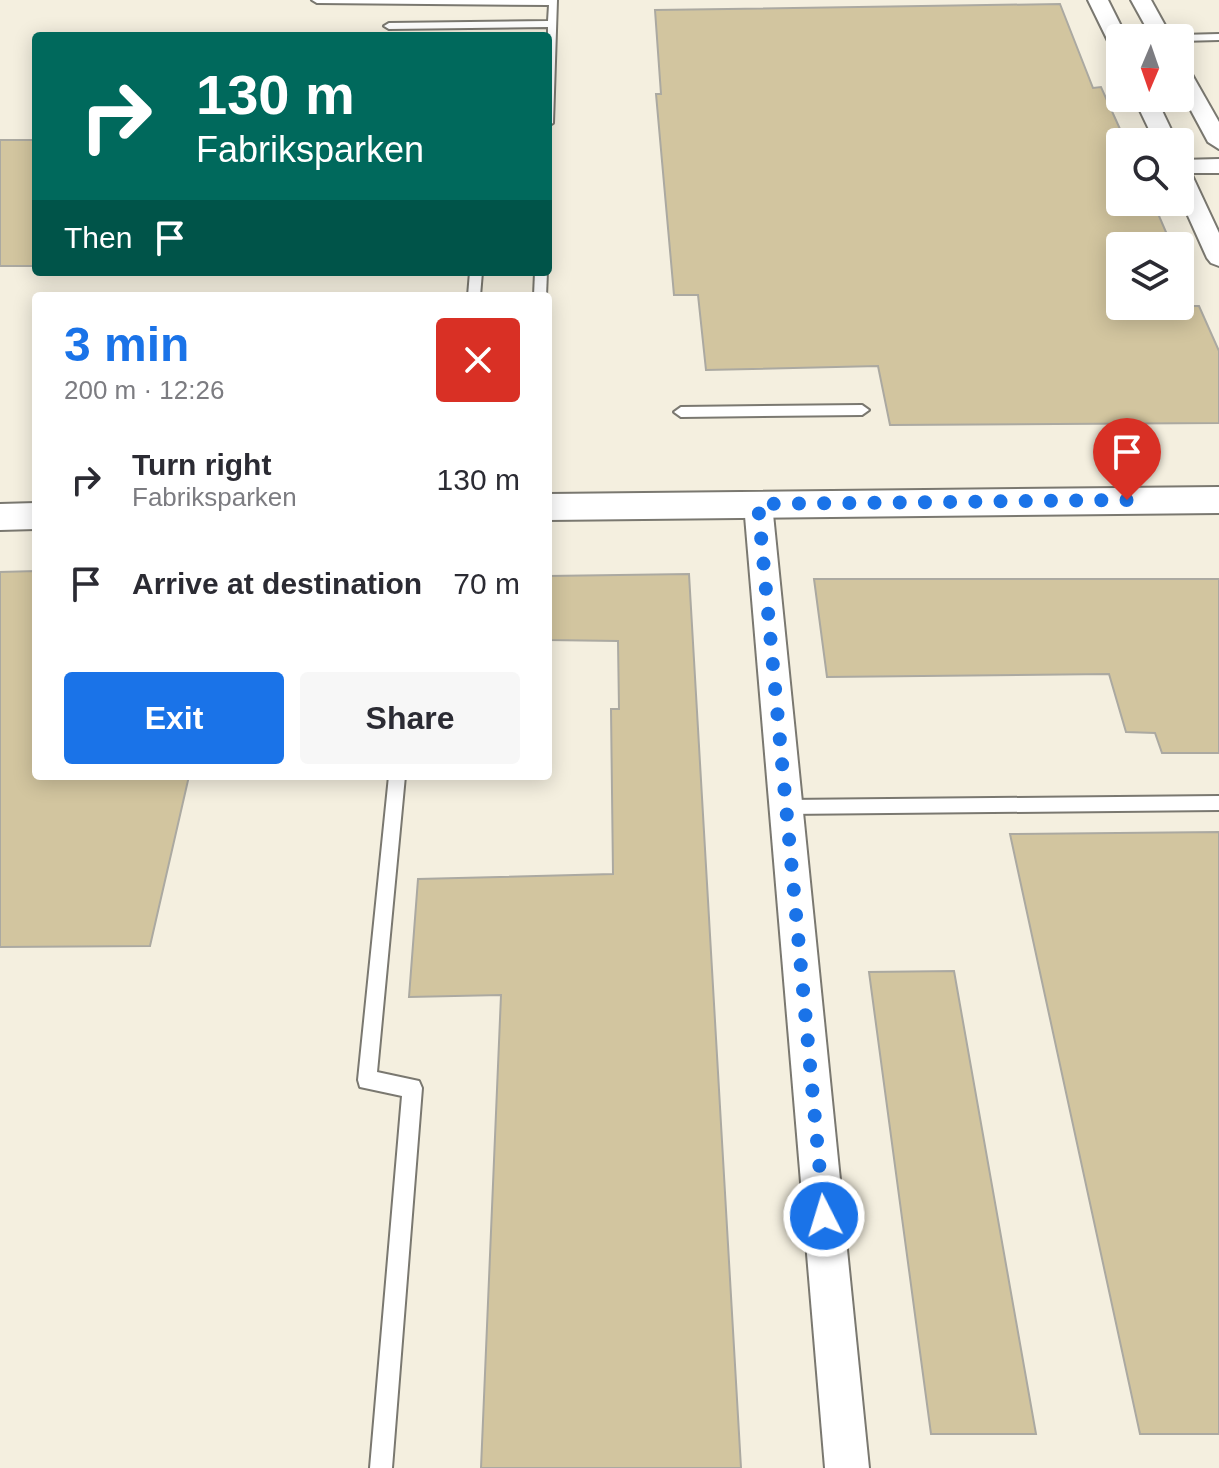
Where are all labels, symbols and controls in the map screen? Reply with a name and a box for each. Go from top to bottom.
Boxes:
north arrow [1106,24,1194,112]
map controls [1106,24,1194,320]
text: 130 m [196,63,355,126]
icon: right [64,64,168,168]
button: search [1106,128,1194,216]
text: Fabriksparken [196,129,424,170]
icon: arrive [148,216,192,260]
text: Then [64,221,132,254]
button: layers [1106,232,1194,320]
text: 3 min [64,318,189,371]
button: close [436,318,520,402]
text: 200 m · 12:26 [64,375,224,405]
pin [1093,418,1161,500]
icon: arrive [1105,430,1149,474]
text: Turn right [132,448,271,481]
icon: right [64,458,108,502]
text: 130 m [437,463,520,496]
text: Fabriksparken [132,482,297,512]
icon: arrive [64,562,108,606]
text: Arrive at destination [132,567,422,600]
text: 70 m [453,567,520,600]
button: Exit [64,672,284,764]
button: Share [300,672,520,764]
position arrow [782,1174,866,1258]

